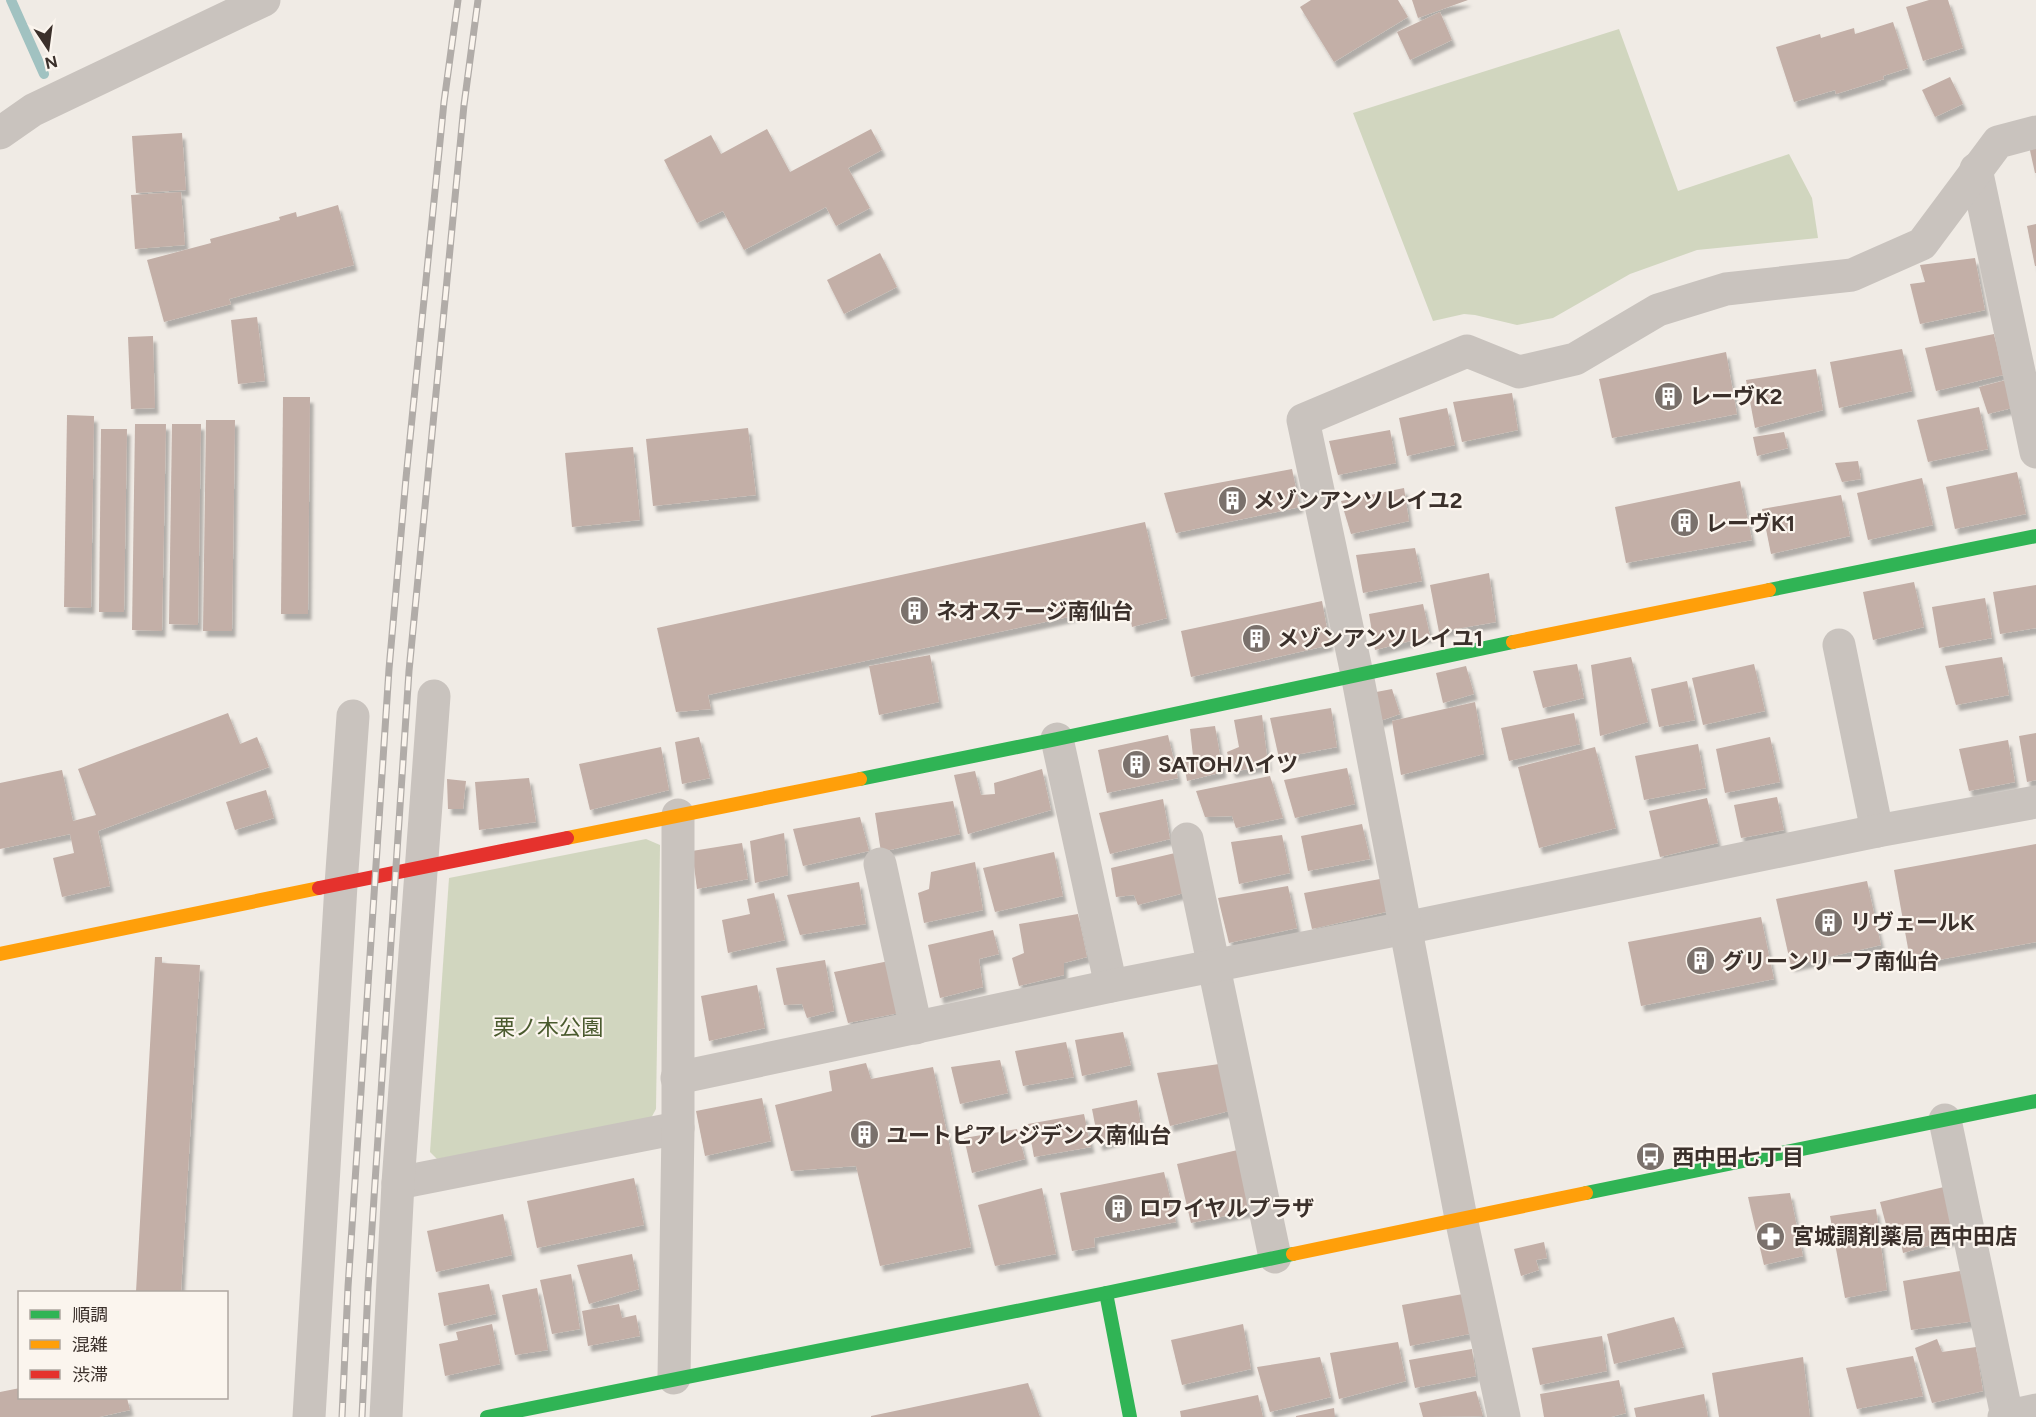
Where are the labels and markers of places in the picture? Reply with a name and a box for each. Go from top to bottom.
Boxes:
building icon: レーヴK2 [1652,380,1684,412]
place label: レーヴK2 [1689,383,1782,410]
building icon: メゾンアンソレイユ2 [1216,484,1248,516]
place label: メゾンアンソレイユ2 [1253,487,1462,514]
building icon: レーヴK1 [1668,507,1700,539]
place label: レーヴK1 [1705,510,1795,537]
building icon: ネオステージ南仙台 [899,595,931,627]
place label: ネオステージ南仙台 [936,598,1134,625]
building icon: メゾンアンソレイユ1 [1240,622,1272,654]
place label: メゾンアンソレイユ1 [1277,625,1483,652]
building icon: SATOHハイツ [1121,748,1153,780]
place label: SATOHハイツ [1158,751,1298,778]
building icon: リヴェールK [1813,906,1845,938]
place label: リヴェールK [1850,909,1975,936]
building icon: グリーンリーフ南仙台 [1685,945,1717,977]
place label: グリーンリーフ南仙台 [1722,948,1940,975]
building icon: ユートピアレジデンス南仙台 [849,1119,881,1151]
place label: ユートピアレジデンス南仙台 [886,1122,1172,1149]
bus stop icon: 西中田七丁目 [1635,1141,1667,1173]
place label: 西中田七丁目 [1672,1144,1804,1171]
building icon: ロワイヤルプラザ [1102,1192,1134,1224]
place label: ロワイヤルプラザ [1139,1195,1314,1222]
pharmacy icon: 宮城調剤薬局 西中田店 [1755,1220,1787,1252]
place label: 宮城調剤薬局 西中田店 [1792,1223,2017,1250]

